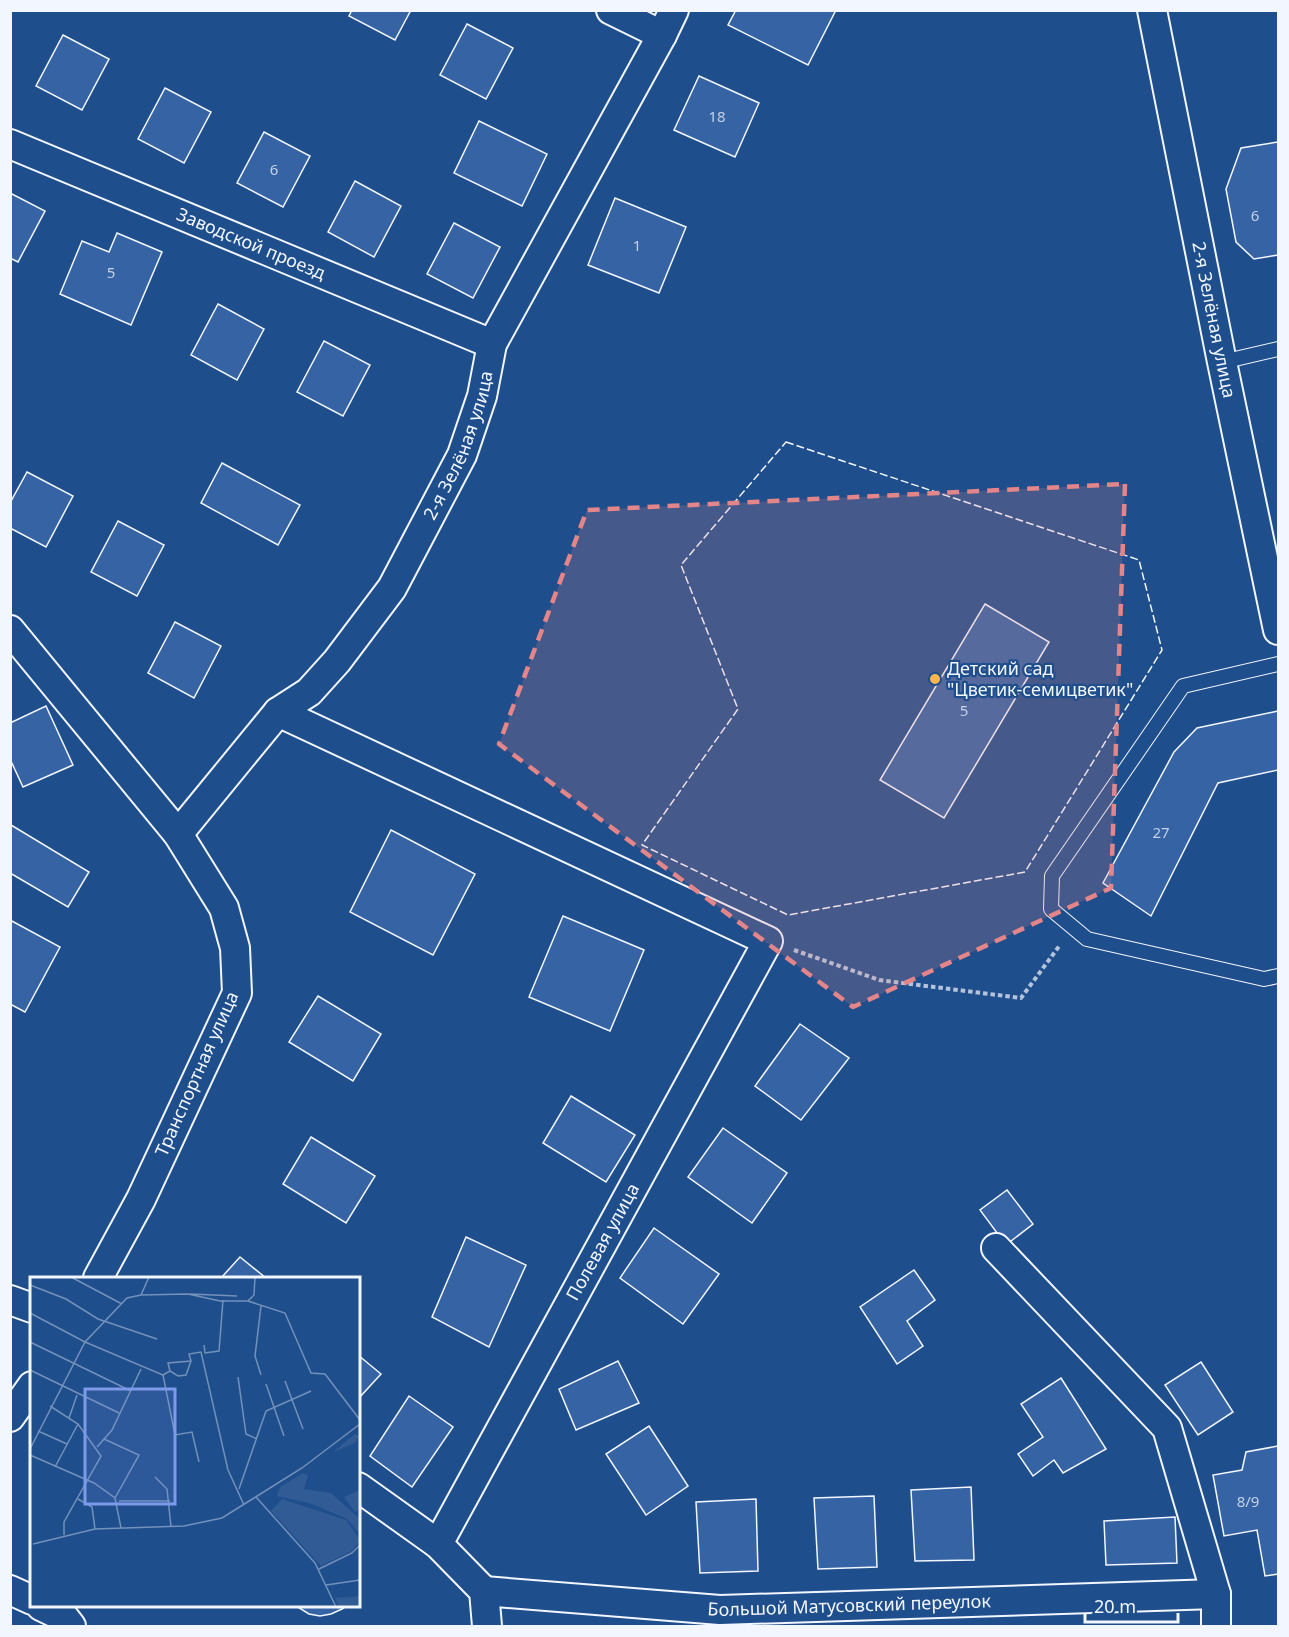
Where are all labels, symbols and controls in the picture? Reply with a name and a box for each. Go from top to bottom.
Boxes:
house number: 18 [708,106,726,126]
house number: 6 [270,159,278,179]
street label: Заводской проезд [173,202,329,285]
house number: 6 [1251,205,1259,225]
house number: 1 [633,235,641,255]
street label: 2-я Зелёная улица [1187,239,1242,400]
house number: 5 [107,262,115,282]
street label: 2-я Зелёная улица [417,369,498,524]
place label: Детский сад "Цветик-семицветик" [947,656,1133,701]
marker: Детский сад "Цветик-семицветик" [928,672,942,686]
house number: 5 [960,700,968,720]
house number: 27 [1152,822,1170,842]
street label: Транспортная улица [149,987,243,1160]
street label: Полевая улица [560,1179,644,1304]
inset map [30,1277,360,1607]
house number: 8/9 [1237,1491,1259,1511]
scale bar [1085,1586,1178,1624]
street label: Большой Матусовский переулок [707,1588,992,1621]
text: 20 m [1094,1594,1136,1618]

